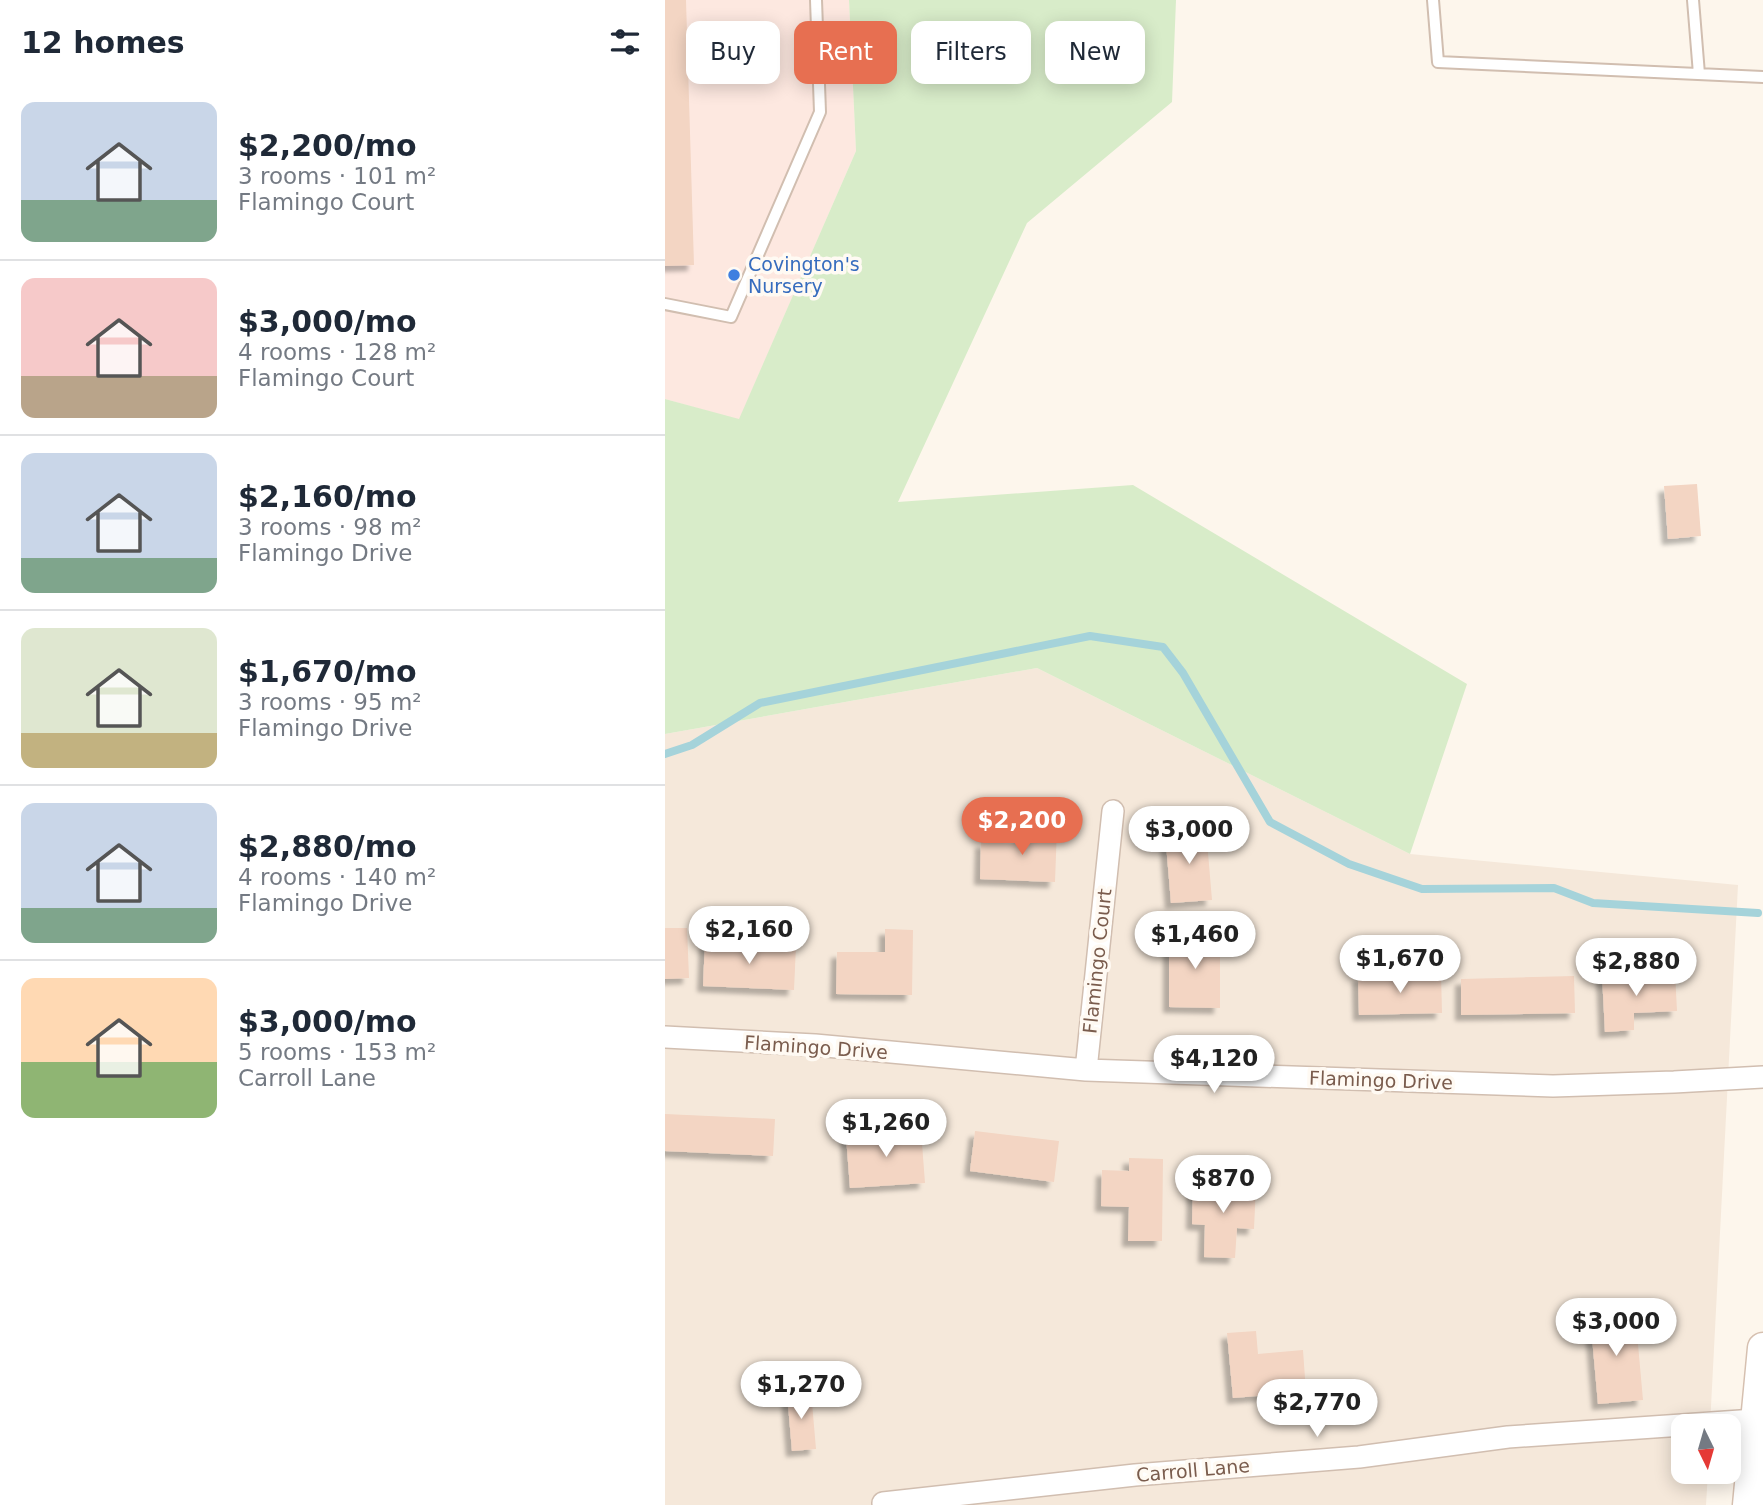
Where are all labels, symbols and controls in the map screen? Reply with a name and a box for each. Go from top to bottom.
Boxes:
chip: Buy [686,21,780,84]
chip: Rent [794,21,897,84]
chip: Filters [911,21,1031,84]
chip: New [1045,21,1145,84]
icon: filters [606,23,644,61]
text: 12 homes [21,25,185,60]
text: $2,200/mo [238,128,417,163]
icon: home [77,130,161,214]
text: 3 rooms · 101 m² [238,163,436,189]
text: Flamingo Court [238,189,414,215]
place label: Covington's Nursery [748,253,860,297]
marker: Covington's Nursery [726,267,742,283]
text: $3,000/mo [238,304,417,339]
icon: home [77,306,161,390]
text: 4 rooms · 128 m² [238,339,436,365]
text: Flamingo Court [238,365,414,391]
text: $2,160/mo [238,479,417,514]
icon: home [77,481,161,565]
text: 3 rooms · 98 m² [238,514,422,540]
text: Flamingo Drive [238,540,412,566]
text: $1,670/mo [238,654,417,689]
icon: home [77,656,161,740]
text: 3 rooms · 95 m² [238,689,422,715]
text: Flamingo Drive [238,715,412,741]
pin: $2,200 [965,798,1079,857]
pin: $3,000 [1132,806,1246,866]
text: $2,200 [978,807,1066,833]
text: $3,000 [1145,816,1233,842]
text: $2,880/mo [238,829,417,864]
icon: home [77,831,161,915]
text: 4 rooms · 140 m² [238,864,436,890]
street label: Flamingo Court [1078,887,1116,1035]
text: Flamingo Drive [238,890,412,916]
pin: $2,160 [692,906,806,966]
pin: $1,460 [1138,912,1252,971]
text: $2,160 [705,916,793,942]
text: $1,460 [1151,921,1239,947]
pin: $1,670 [1343,936,1457,995]
pin: $2,880 [1579,939,1693,998]
text: $1,670 [1356,945,1444,971]
text: $2,880 [1592,948,1680,974]
text: $3,000/mo [238,1004,417,1039]
icon: home [77,1006,161,1090]
street label: Flamingo Drive [743,1031,889,1063]
pin: $4,120 [1157,1036,1271,1095]
text: 5 rooms · 153 m² [238,1039,436,1065]
text: $4,120 [1170,1045,1258,1071]
text: Carroll Lane [238,1065,376,1091]
street label: Flamingo Drive [1309,1066,1453,1094]
pin: $1,260 [829,1100,943,1159]
text: $1,260 [842,1109,930,1135]
pin: $870 [1182,1156,1264,1215]
text: $870 [1191,1165,1255,1191]
pin: $3,000 [1559,1298,1673,1358]
text: $3,000 [1572,1308,1660,1334]
pin: $1,270 [744,1362,858,1421]
text: $1,270 [757,1371,845,1397]
pin: $2,770 [1260,1380,1374,1439]
text: $2,770 [1273,1389,1361,1415]
north arrow [1671,1414,1741,1484]
map controls [1671,1414,1741,1484]
street label: Carroll Lane [1135,1454,1251,1486]

